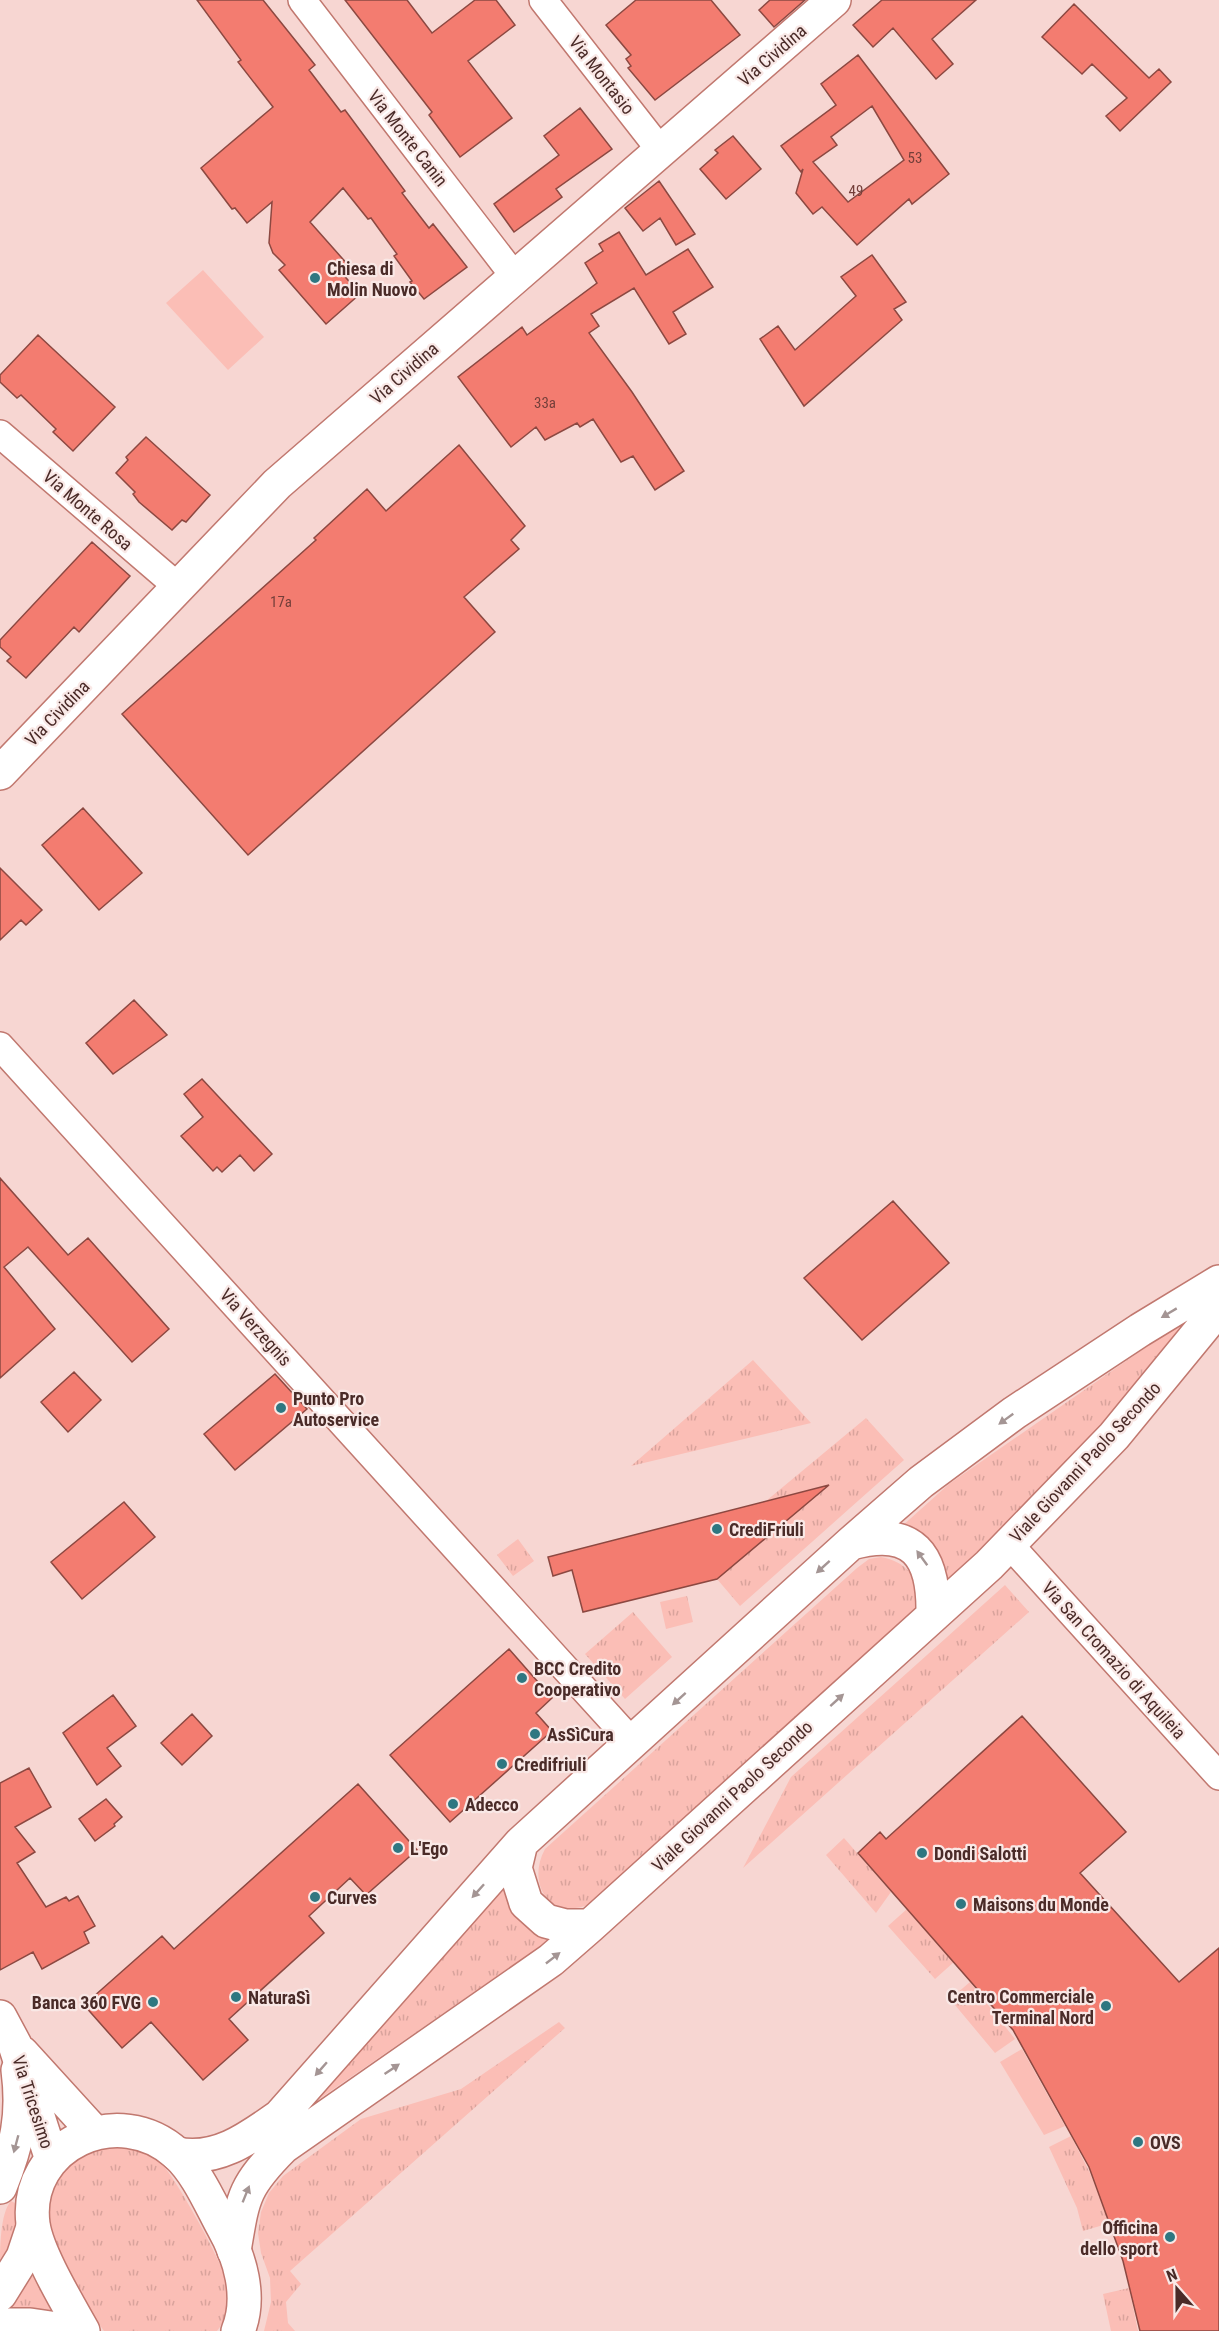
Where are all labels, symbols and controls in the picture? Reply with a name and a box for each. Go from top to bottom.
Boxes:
street label: Via Cividina [734,20,810,90]
street label: Via Montasio [565,32,639,118]
street label: Via Monte Canin [364,86,452,190]
house number: 53 [908,149,922,167]
house number: 49 [849,182,863,200]
place label: Chiesa di Molin Nuovo [327,258,417,300]
marker: Chiesa di Molin Nuovo [308,271,322,285]
street label: Via Cividina [366,338,442,408]
house number: 33a [534,394,556,412]
street label: Via Monte Rosa [39,465,137,555]
house number: 17a [270,593,292,611]
street label: Via Cividina [20,676,94,750]
street label: Via Verzegnis [216,1284,296,1370]
one-way arrow [1161,1307,1177,1318]
street label: Viale Giovanni Paolo Secondo [1005,1377,1165,1547]
place label: Punto Pro Autoservice [293,1388,380,1430]
marker: Punto Pro Autoservice [274,1401,288,1415]
one-way arrow [998,1413,1013,1425]
place label: CrediFriuli [729,1519,804,1540]
marker: CrediFriuli [710,1522,724,1536]
one-way arrow [917,1551,929,1566]
one-way arrow [817,1560,831,1574]
street label: Via San Cromazio di Aquileia [1038,1577,1190,1743]
place label: BCC Credito Cooperativo [534,1658,621,1700]
marker: BCC Credito Cooperativo [515,1671,529,1685]
one-way arrow [672,1692,687,1705]
one-way arrow [829,1694,844,1707]
street label: Viale Giovanni Paolo Secondo [647,1716,817,1876]
place label: AsSìCura [547,1724,614,1745]
marker: AsSìCura [528,1727,542,1741]
place label: Credifriuli [514,1754,586,1775]
marker: Credifriuli [495,1757,509,1771]
place label: Adecco [465,1794,519,1815]
marker: Adecco [446,1797,460,1811]
place label: L'Ego [410,1838,448,1859]
marker: L'Ego [391,1841,405,1855]
place label: Dondi Salotti [934,1843,1027,1864]
marker: Dondi Salotti [915,1846,929,1860]
one-way arrow [472,1883,485,1898]
place label: Curves [327,1887,377,1908]
marker: Curves [308,1890,322,1904]
place label: Maisons du Monde [973,1894,1109,1915]
marker: Maisons du Monde [954,1897,968,1911]
one-way arrow [545,1953,560,1965]
place label: Centro Commerciale Terminal Nord [947,1986,1094,2028]
place label: NaturaSì [248,1987,310,2008]
marker: NaturaSì [229,1990,243,2004]
place label: Banca 360 FVG [32,1992,141,2013]
marker: Banca 360 FVG [146,1995,160,2009]
marker: Centro Commerciale Terminal Nord [1099,1999,1113,2013]
street label: Via Tricesimo [8,2053,58,2151]
one-way arrow [315,2061,328,2076]
one-way arrow [384,2063,400,2075]
place label: OVS [1150,2132,1181,2153]
one-way arrow [10,2135,20,2153]
marker: OVS [1131,2135,1145,2149]
one-way arrow [242,2185,251,2203]
place label: Officina dello sport [1080,2217,1158,2259]
marker: Officina dello sport [1163,2230,1177,2244]
north arrow [1147,2259,1207,2319]
text: N [1164,2265,1180,2286]

